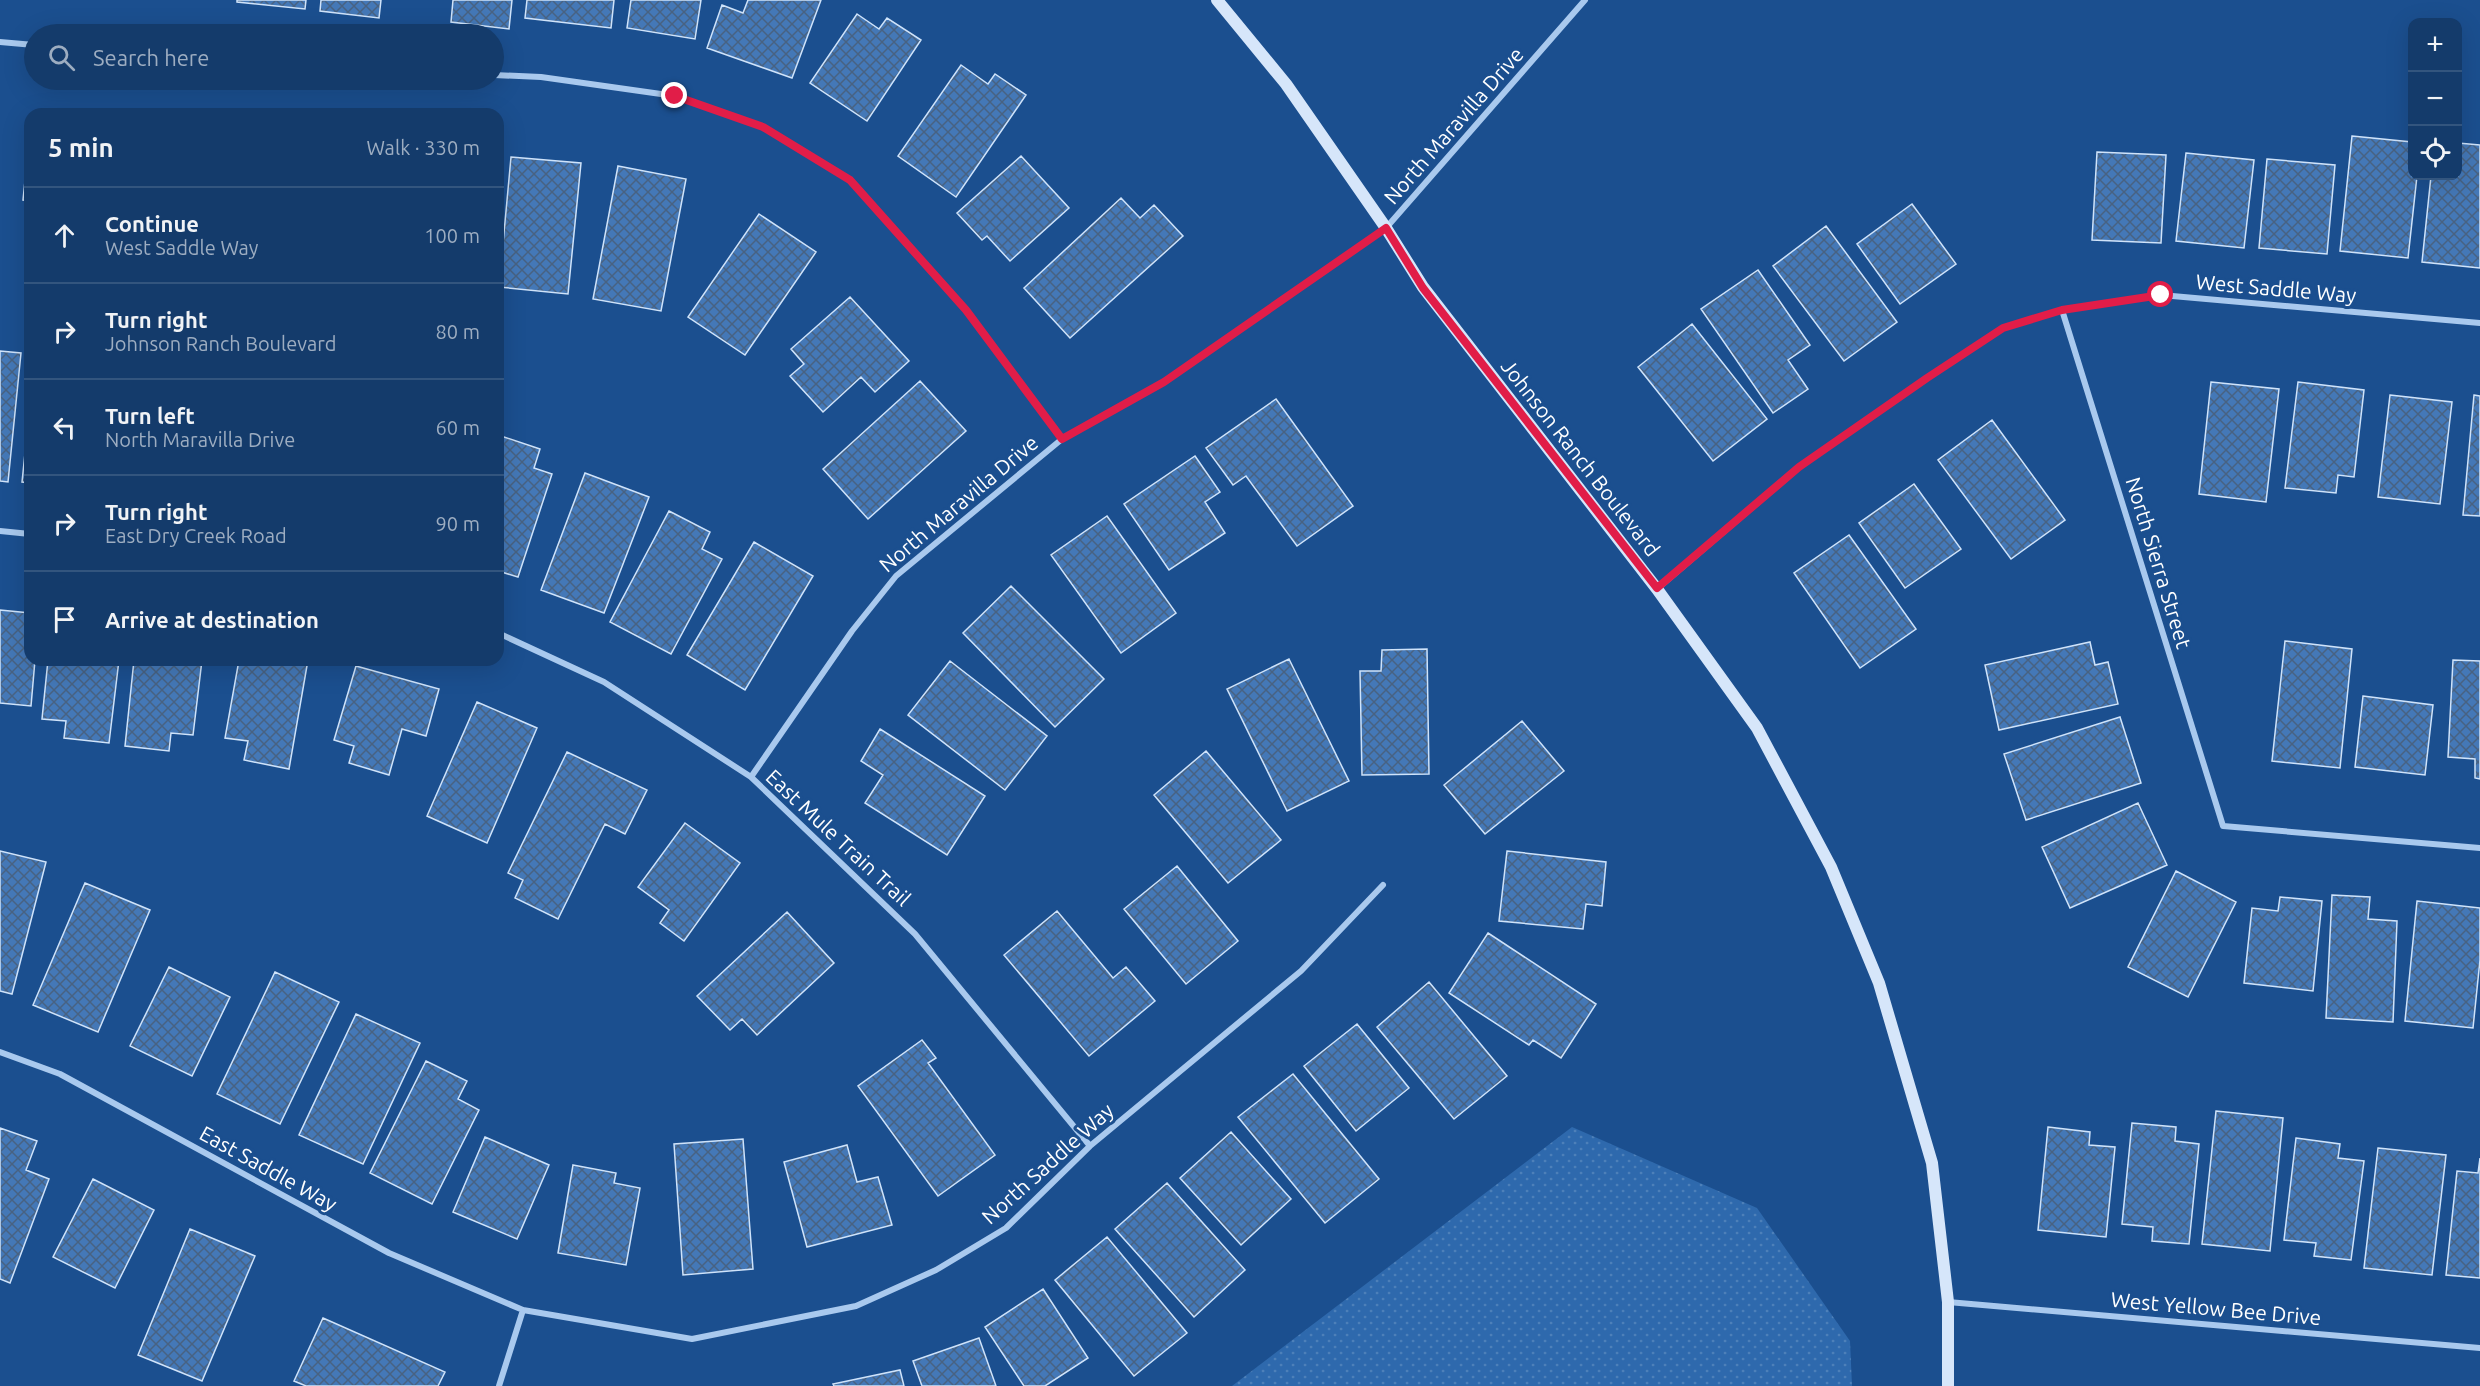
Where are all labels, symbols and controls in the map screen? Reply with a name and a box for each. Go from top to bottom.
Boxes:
map controls [2408,18,2462,180]
button: + [2408,18,2462,72]
search box [24,24,504,90]
icon: search [45,41,78,74]
street label: North Maravilla Drive [1379,42,1528,209]
text: Search here [93,45,209,70]
button: − [2408,72,2462,126]
route end [661,82,687,108]
button: locate [2408,126,2462,180]
text: 5 min [48,133,114,162]
text: Walk · 330 m [367,136,480,159]
text: Continue [105,211,199,236]
icon: ahead [48,219,81,252]
text: 100 m [424,224,480,247]
text: West Saddle Way [105,236,258,259]
street label: West Saddle Way [2195,269,2357,307]
route start [2147,281,2173,307]
text: Turn right [105,307,207,332]
icon: right [48,315,81,348]
text: 80 m [436,320,480,343]
text: Johnson Ranch Boulevard [105,332,337,355]
street label: Johnson Ranch Boulevard [1496,354,1665,561]
text: Turn left [105,403,195,428]
icon: left [48,411,81,444]
text: 60 m [436,416,480,439]
text: North Maravilla Drive [105,428,295,451]
street label: North Maravilla Drive [874,430,1043,577]
street label: North Sierra Street [2121,474,2196,651]
text: Turn right [105,499,207,524]
icon: right [48,507,81,540]
text: 90 m [436,512,480,535]
text: East Dry Creek Road [105,524,287,547]
icon: arrive [48,603,81,636]
text: Arrive at destination [105,607,319,632]
street label: East Mule Train Trail [761,764,916,910]
street label: North Saddle Way [977,1098,1118,1229]
street label: East Saddle Way [196,1121,341,1216]
street label: West Yellow Bee Drive [2110,1287,2322,1329]

